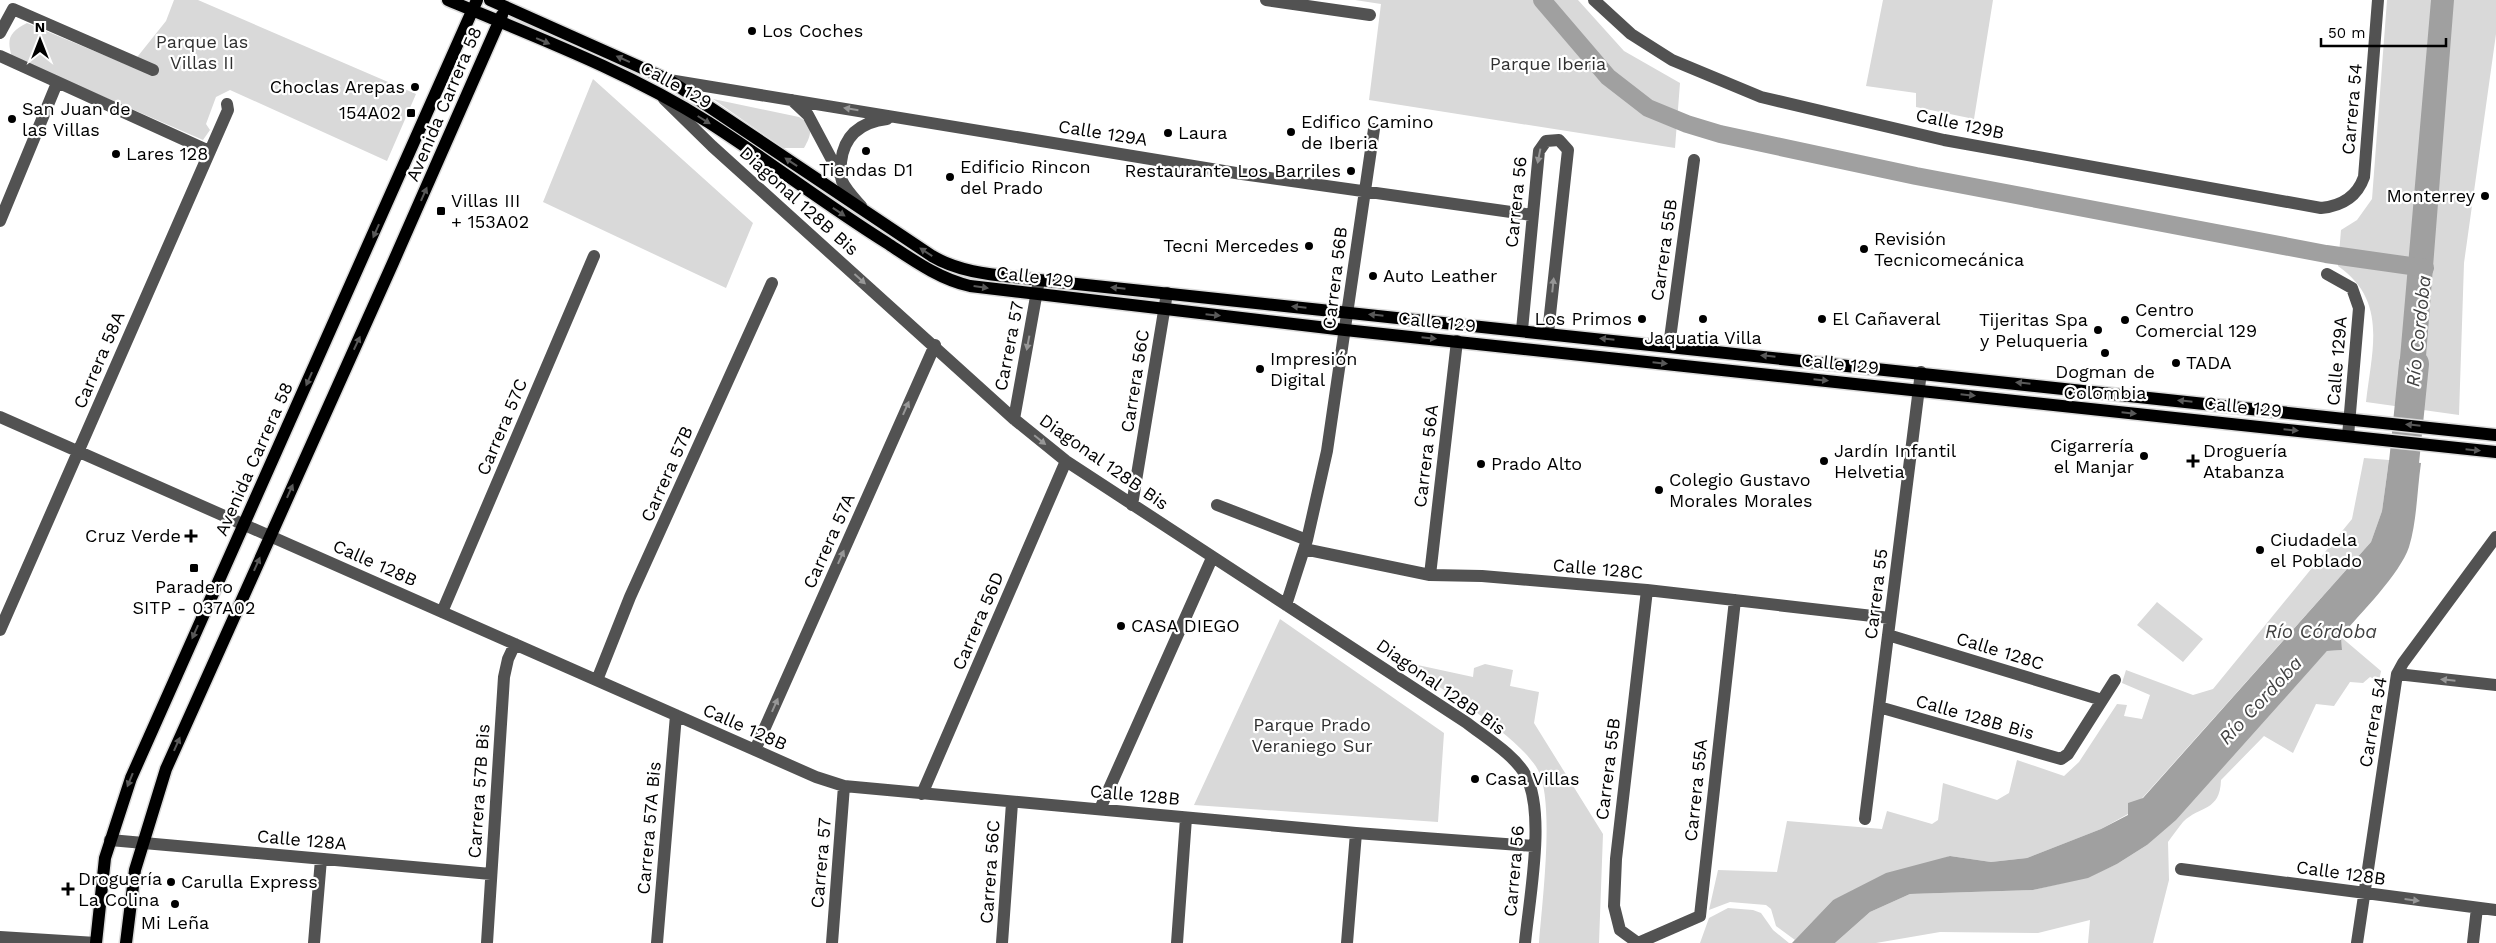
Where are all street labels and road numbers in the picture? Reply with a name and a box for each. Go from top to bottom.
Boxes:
street label: Avenida Carrera 58 [401,23,486,184]
street label: Calle 129 [637,56,716,113]
street label: Carrera 54 [2337,62,2366,156]
street label: Calle 129B [1914,104,2006,143]
street label: Calle 129A [1057,115,1149,150]
street label: Diagonal 128B Bis [736,142,863,260]
street label: Carrera 56 [1500,155,1531,249]
street label: Carrera 55B [1646,197,1681,302]
street label: Carrera 56B [1318,225,1351,331]
street label: Calle 129 [995,261,1075,292]
street label: Carrera 57 [990,299,1027,393]
street label: Calle 129 [1397,307,1477,336]
street label: Carrera 58A [69,308,129,412]
street label: Calle 129A [2322,315,2351,407]
street label: Carrera 56C [1116,328,1153,434]
street label: Calle 129 [1800,349,1880,378]
street label: Carrera 57C [472,375,531,478]
street label: Avenida Carrera 58 [210,379,297,539]
street label: Calle 129 [2203,392,2283,421]
street label: Carrera 56A [1409,403,1442,509]
street label: Diagonal 128B Bis [1036,409,1173,514]
street label: Carrera 57B [636,423,697,525]
street label: Carrera 57A [798,490,859,592]
street label: Calle 128B [330,535,421,590]
street label: Carrera 55 [1860,547,1891,641]
street label: Calle 128C [1552,554,1644,583]
street label: Carrera 56D [947,568,1008,673]
street label: Calle 128C [1954,627,2047,674]
street label: Diagonal 128B Bis [1373,634,1510,739]
street label: Carrera 54 [2354,675,2391,769]
street label: Calle 128B Bis [1913,690,2037,743]
street label: Calle 128B [700,699,791,754]
street label: Carrera 55B [1591,717,1624,821]
street label: Carrera 57B Bis [463,723,494,859]
street label: Carrera 55A [1680,737,1711,842]
street label: Carrera 57A Bis [632,761,665,895]
street label: Calle 128B [1089,780,1181,809]
street label: Carrera 57 [806,817,835,909]
street label: Carrera 56C [975,819,1004,925]
street label: Carrera 56 [1499,824,1528,918]
street label: Calle 128A [256,825,348,854]
street label: Calle 128B [2295,856,2387,889]

